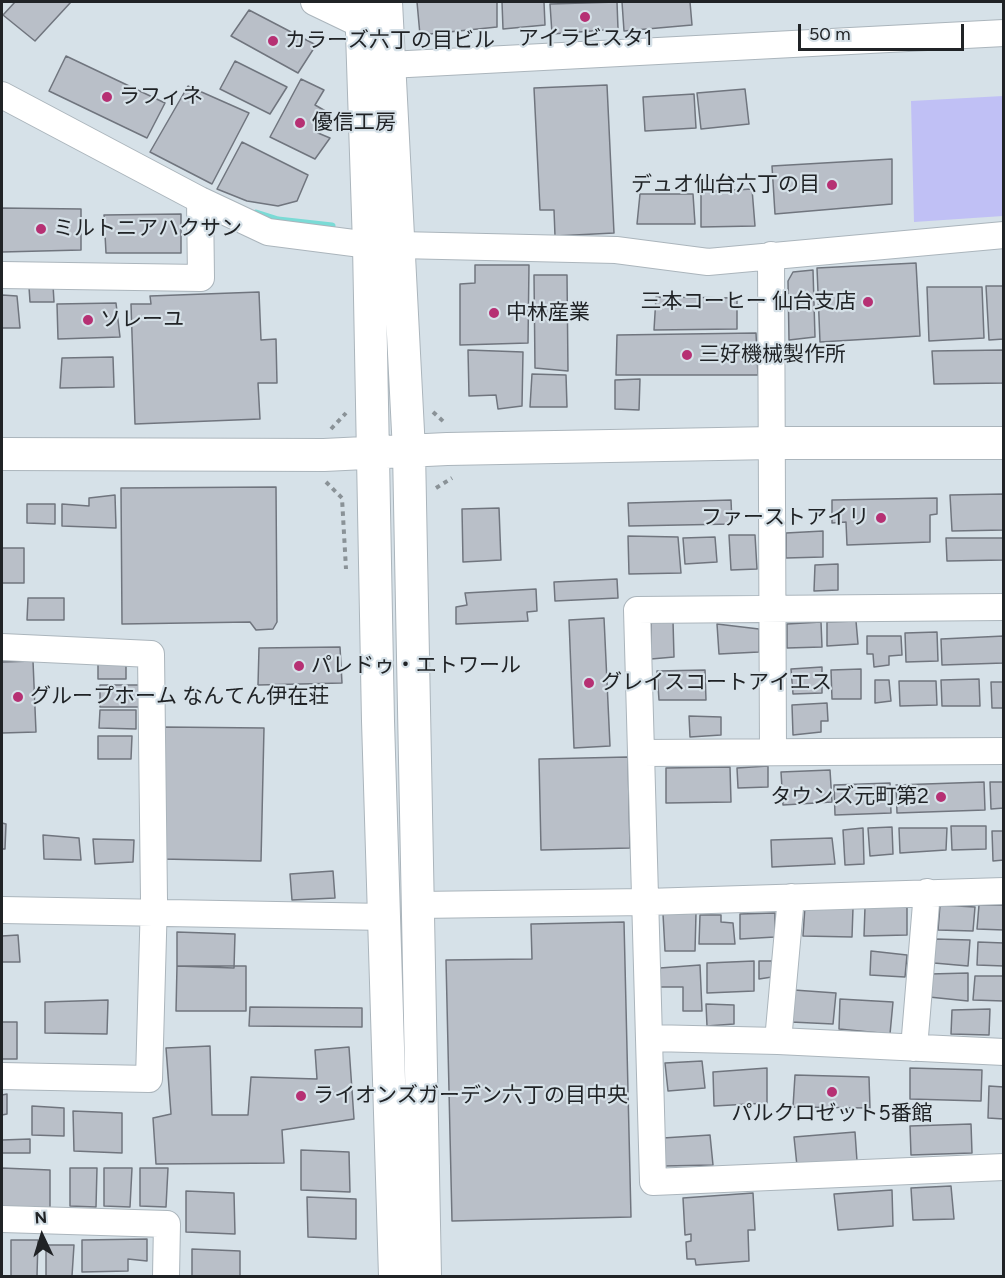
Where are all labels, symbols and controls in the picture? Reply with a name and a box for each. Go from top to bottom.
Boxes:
marker: アイラビスタ1 [578,10,592,24]
scale bar [801,12,968,50]
text: 50 m [809,23,851,45]
place label: アイラビスタ1 [518,26,652,52]
place label: カラーズ六丁の目ビル [285,28,495,54]
marker: カラーズ六丁の目ビル [266,34,280,48]
place label: ラフィネ [119,84,203,110]
marker: ラフィネ [100,90,114,104]
place label: 優信工房 [312,110,396,136]
marker: 優信工房 [293,116,307,130]
place label: デュオ仙台六丁の目 [631,172,820,198]
marker: デュオ仙台六丁の目 [825,178,839,192]
place label: ミルトニアハクサン [53,216,242,242]
marker: ミルトニアハクサン [34,222,48,236]
place label: 三本コーヒー 仙台支店 [641,289,856,315]
marker: 三本コーヒー 仙台支店 [861,295,875,309]
place label: 中林産業 [506,300,590,326]
marker: 中林産業 [487,306,501,320]
place label: ソレーユ [100,307,184,333]
marker: ソレーユ [81,313,95,327]
place label: 三好機械製作所 [699,342,846,368]
marker: 三好機械製作所 [680,348,694,362]
place label: ファーストアイリ [701,505,869,531]
marker: ファーストアイリ [874,511,888,525]
place label: パレドゥ・エトワール [311,653,521,679]
marker: パレドゥ・エトワール [292,659,306,673]
place label: グレイスコートアイエス [601,670,832,696]
marker: グレイスコートアイエス [582,676,596,690]
place label: グループホーム なんてん伊在荘 [30,684,329,710]
marker: グループホーム なんてん伊在荘 [11,690,25,704]
place label: タウンズ元町第2 [770,784,929,810]
marker: タウンズ元町第2 [934,790,948,804]
place label: ライオンズガーデン六丁の目中央 [313,1083,628,1109]
marker: パルクロゼット5番館 [825,1085,839,1099]
marker: ライオンズガーデン六丁の目中央 [294,1089,308,1103]
place label: パルクロゼット5番館 [731,1101,933,1127]
north arrow [12,1206,72,1266]
text: N [34,1208,48,1227]

